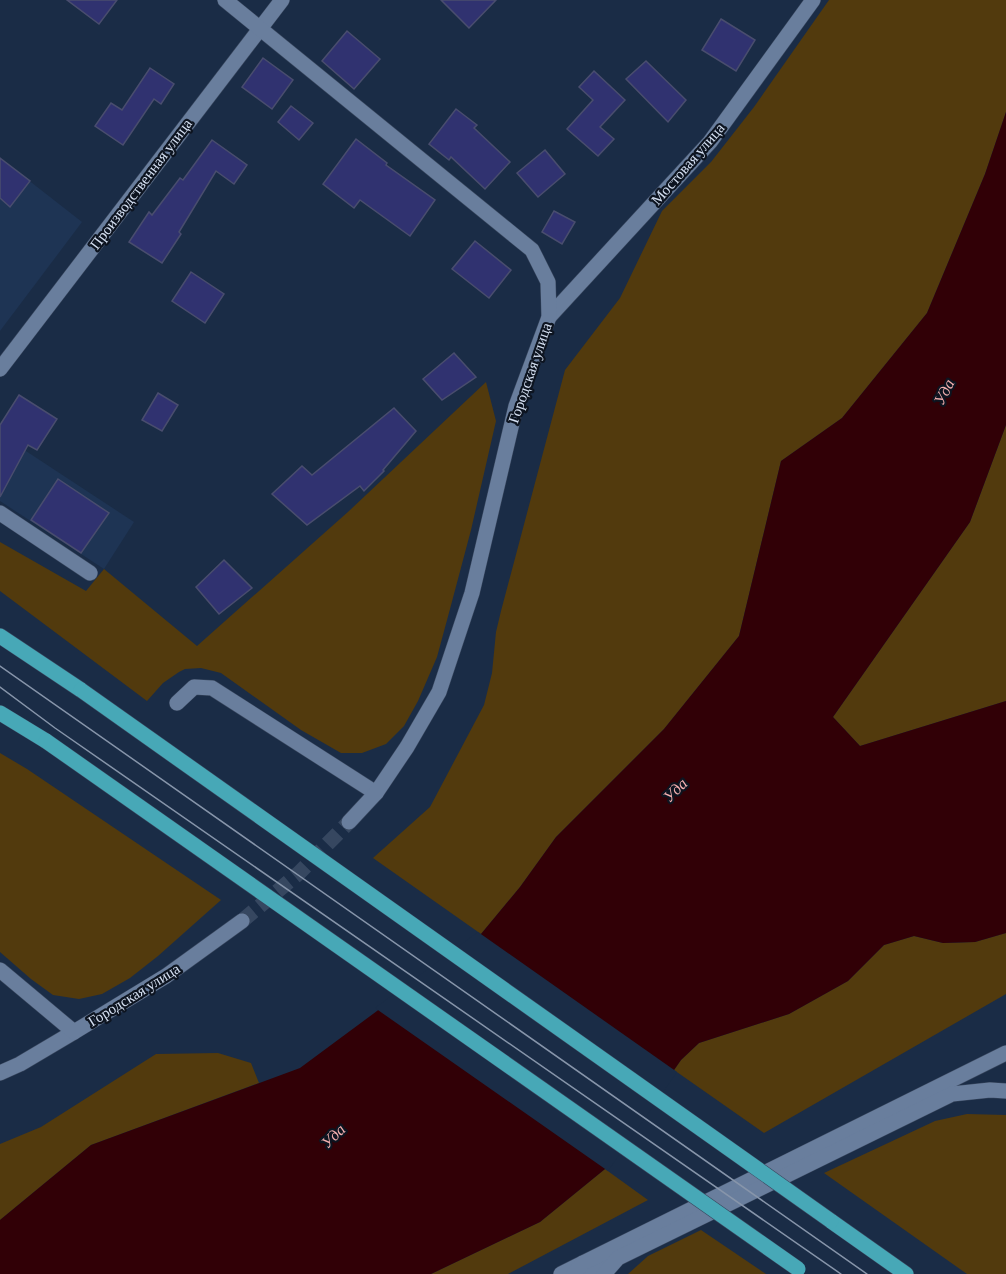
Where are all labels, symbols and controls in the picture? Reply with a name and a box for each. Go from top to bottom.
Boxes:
street label: Производственная улица [87,116,195,252]
street label: Мостовая улица [648,120,728,208]
street label: Городская улица [505,320,555,425]
water label: Уда [930,376,958,408]
water label: Уда [660,775,690,805]
street label: Городская улица [85,960,183,1030]
water label: Уда [318,1121,348,1151]

